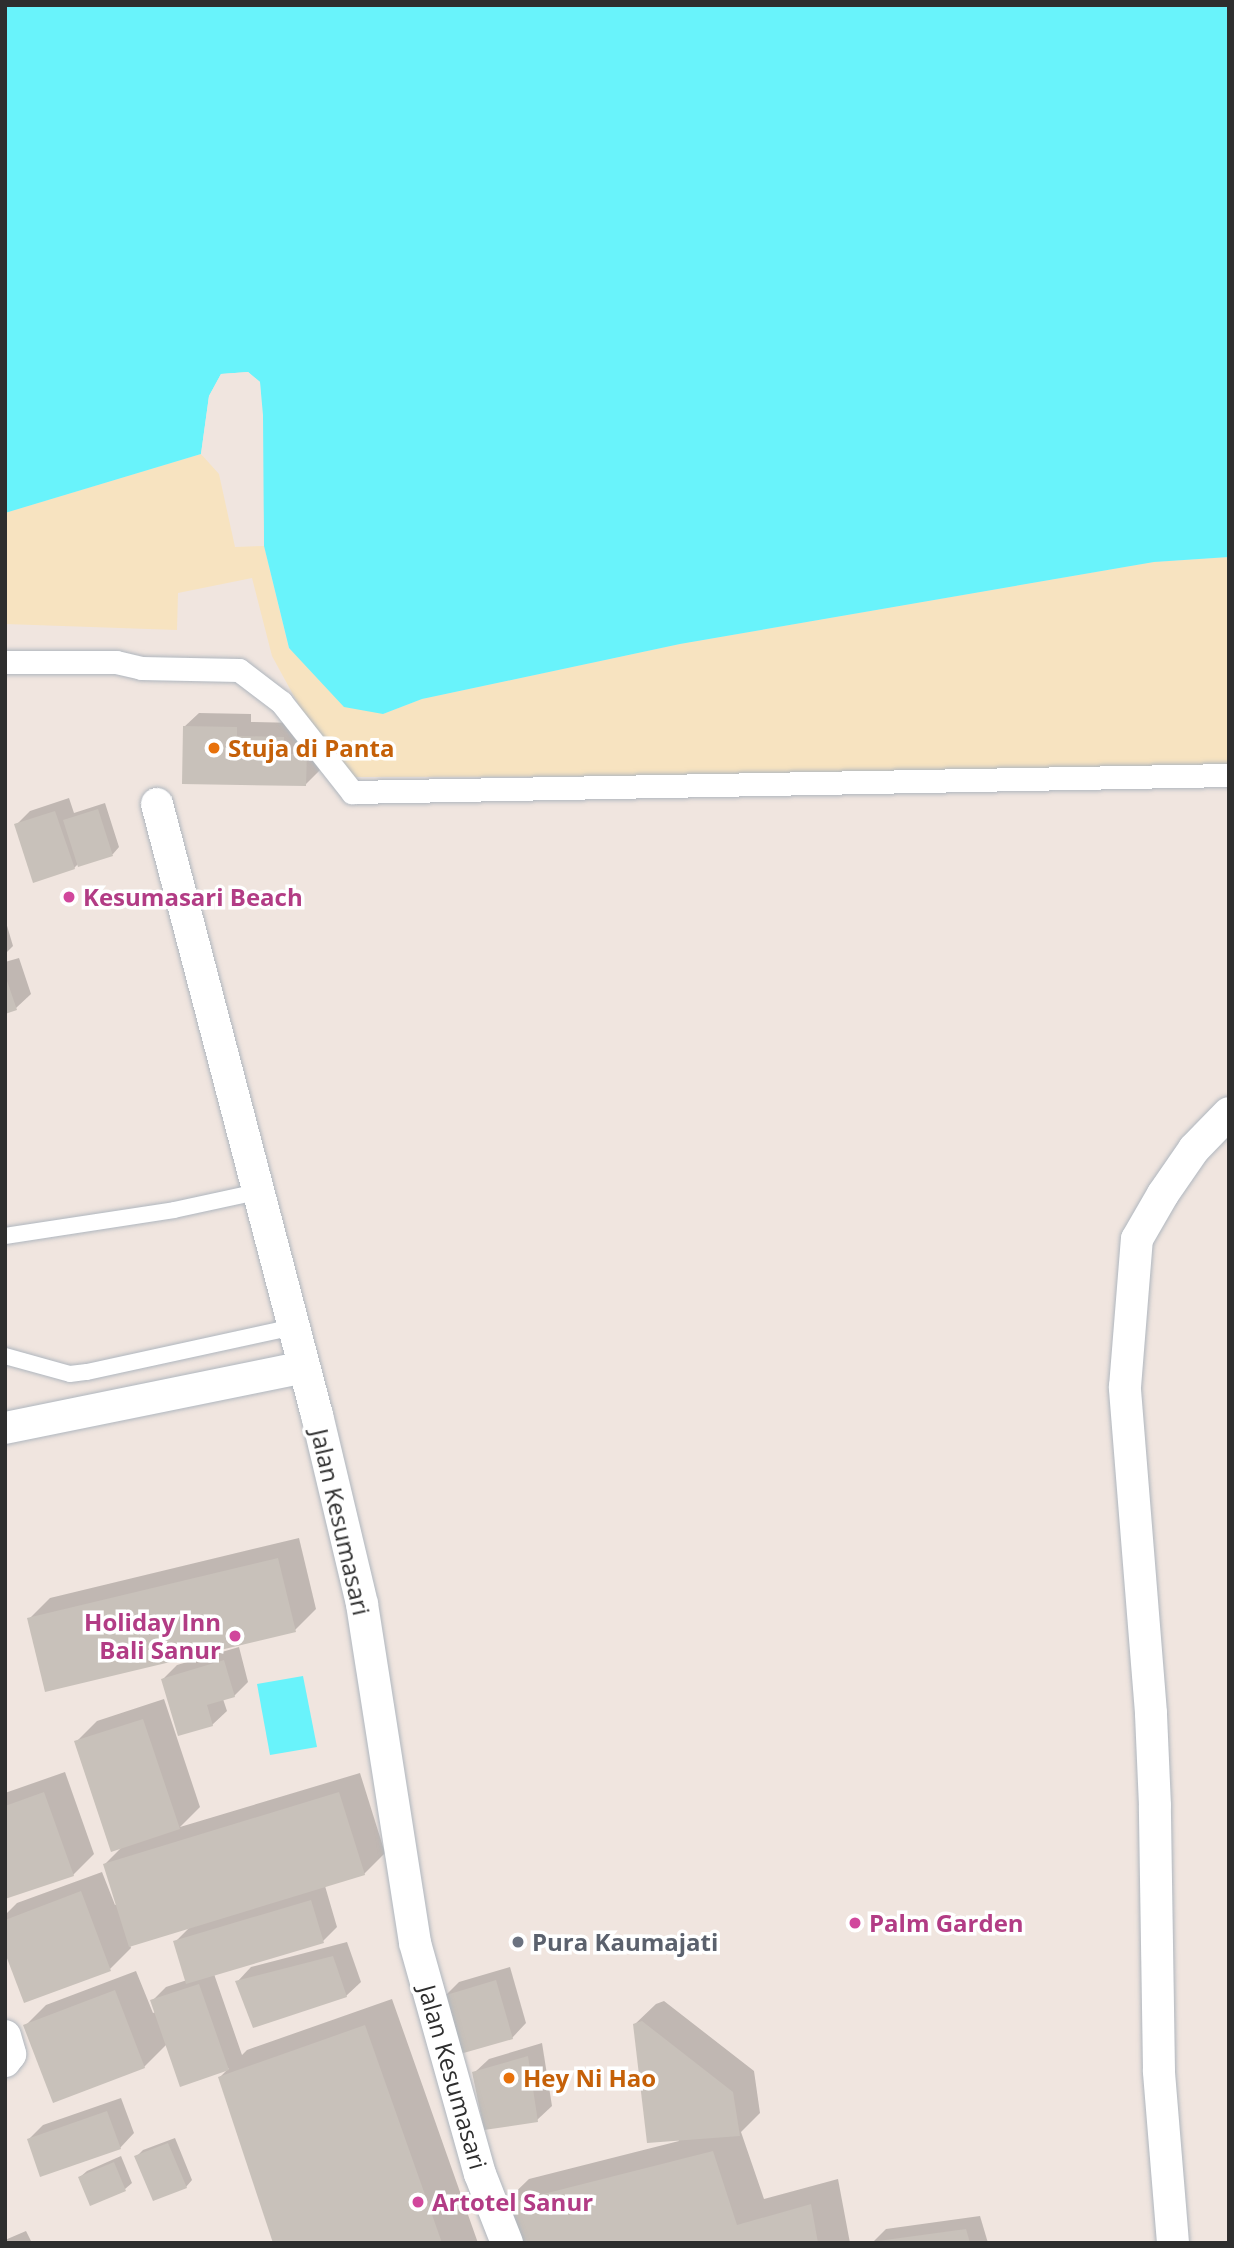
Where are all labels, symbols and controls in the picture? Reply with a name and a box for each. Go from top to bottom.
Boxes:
place label: Stuja di Panta [228,734,394,762]
marker: Stuja di Panta [206,740,222,756]
place label: Kesumasari Beach [83,883,303,911]
marker: Kesumasari Beach [61,889,77,905]
street label: Jalan Kesumasari [306,1426,376,1618]
place label: Holiday Inn Bali Sanur [84,1608,221,1664]
marker: Holiday Inn Bali Sanur [227,1628,243,1644]
place label: Palm Garden [869,1909,1024,1937]
marker: Palm Garden [847,1915,863,1931]
place label: Pura Kaumajati [532,1928,718,1956]
marker: Pura Kaumajati [510,1934,526,1950]
street label: Jalan Kesumasari [413,1981,493,2173]
place label: Hey Ni Hao [523,2064,656,2092]
marker: Hey Ni Hao [501,2070,517,2086]
place label: Artotel Sanur [432,2188,593,2216]
marker: Artotel Sanur [410,2194,426,2210]

